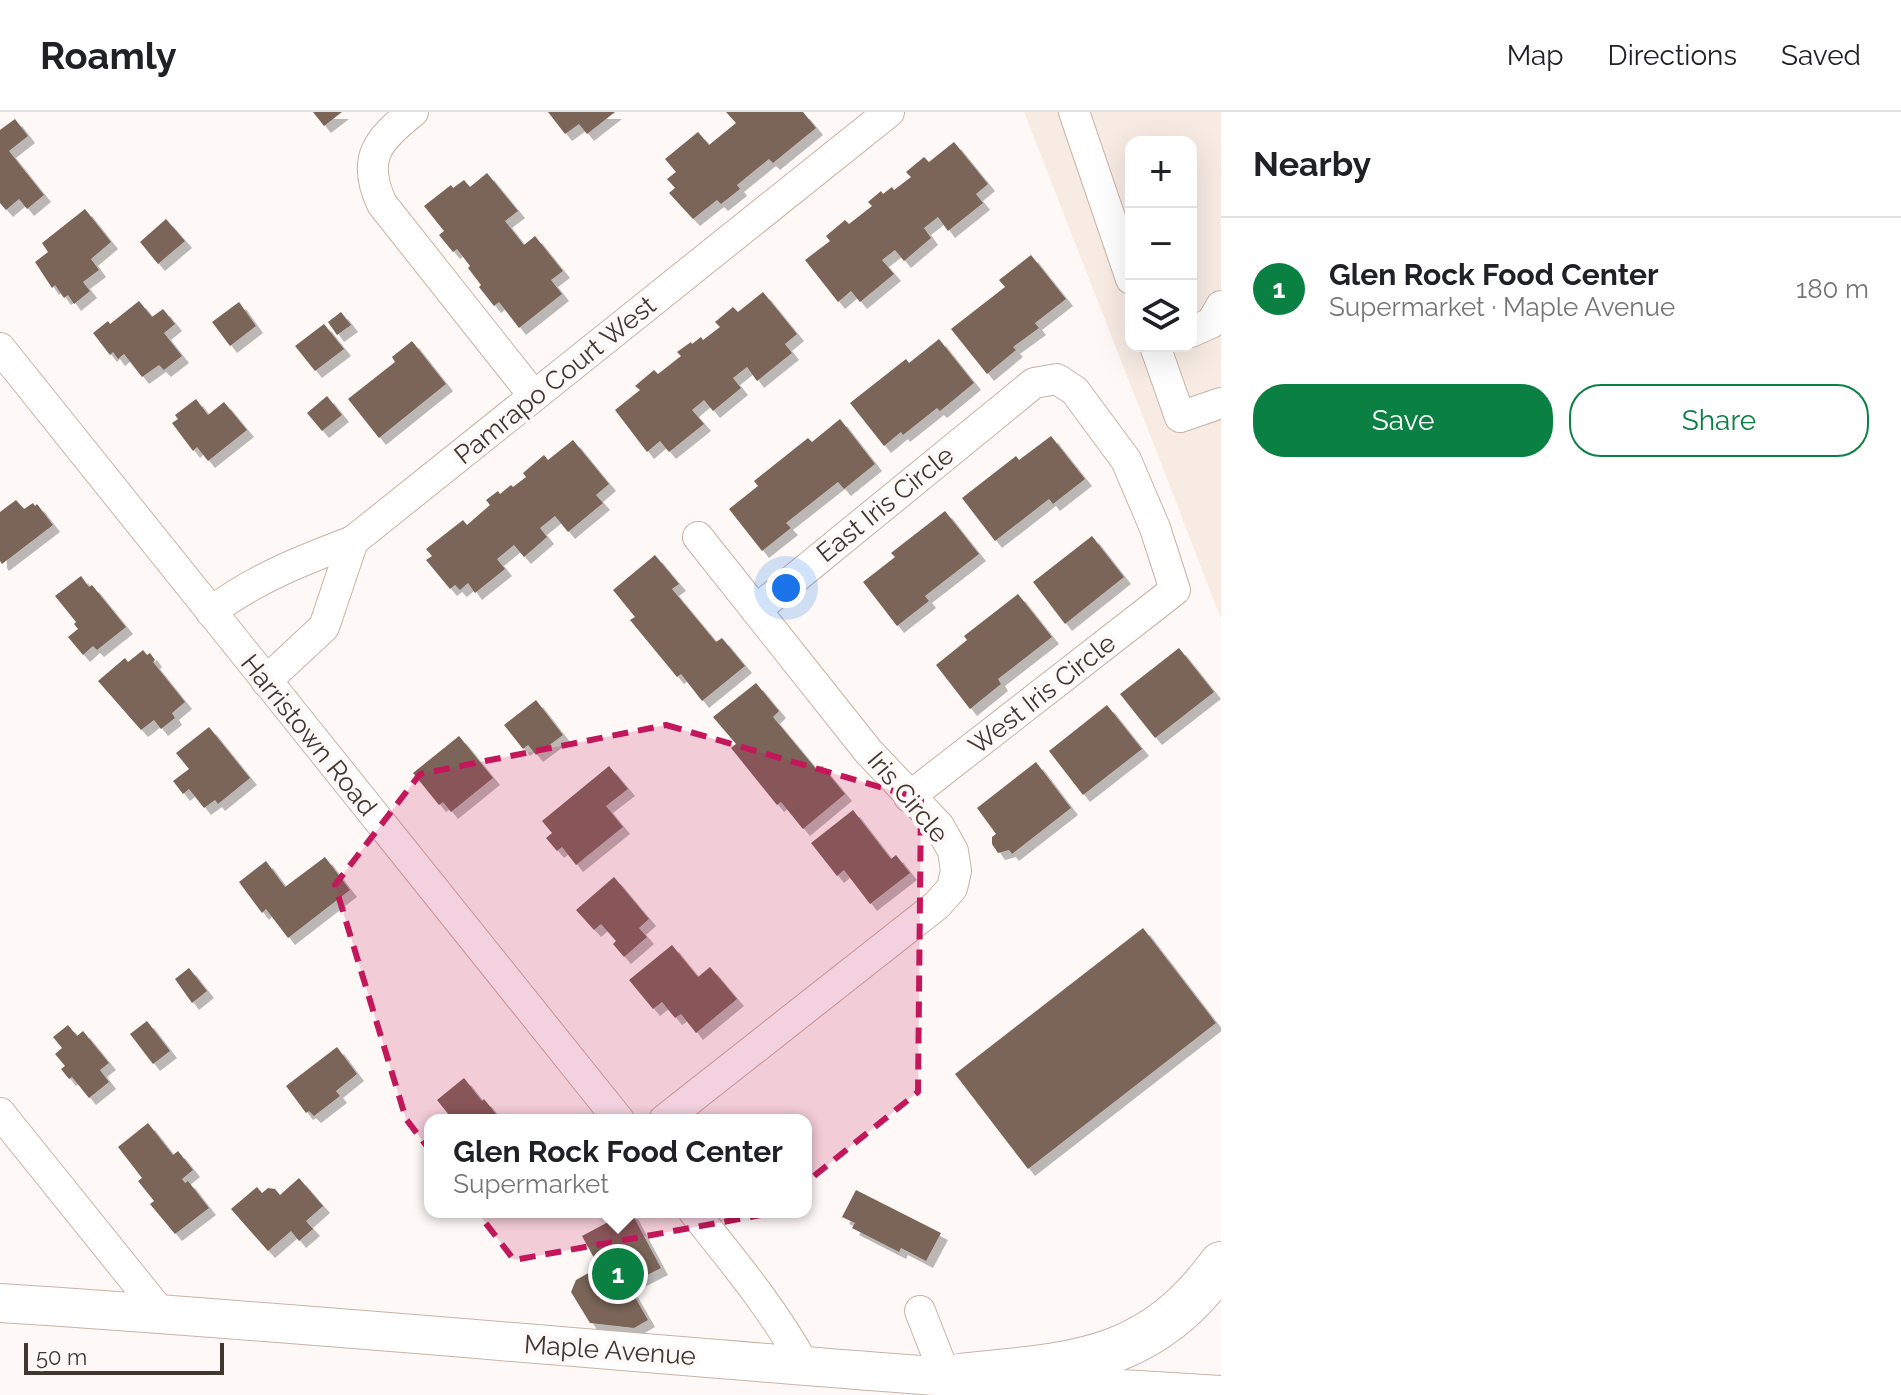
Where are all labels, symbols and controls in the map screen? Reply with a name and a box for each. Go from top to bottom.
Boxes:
text: Roamly [40,33,177,78]
text: Map [1507,39,1564,72]
text: Directions [1608,39,1737,72]
text: Saved [1781,39,1861,72]
map controls [1125,136,1197,352]
button: + [1125,136,1197,208]
text: Nearby [1253,144,1371,184]
button: − [1125,208,1197,280]
text: Glen Rock Food Center [1329,257,1659,292]
text: 1 [1273,274,1285,304]
text: 180 m [1796,274,1869,304]
button: layers [1125,280,1197,352]
street label: Pamrapo Court West [449,290,662,470]
text: Supermarket · Maple Avenue [1329,292,1675,322]
button: Save [1253,384,1553,457]
button: Share [1569,384,1869,457]
street label: East Iris Circle [811,440,959,568]
your location [766,568,806,608]
street label: West Iris Circle [963,627,1121,761]
street label: Harristown Road [235,648,383,822]
street label: Iris Circle [861,746,955,848]
popup [424,1114,812,1218]
text: Glen Rock Food Center [453,1134,783,1169]
text: Supermarket [453,1169,609,1199]
pin: 1 [592,1244,644,1304]
street label: Maple Avenue [523,1329,697,1371]
scale bar [24,1339,224,1375]
text: 50 m [36,1344,87,1370]

